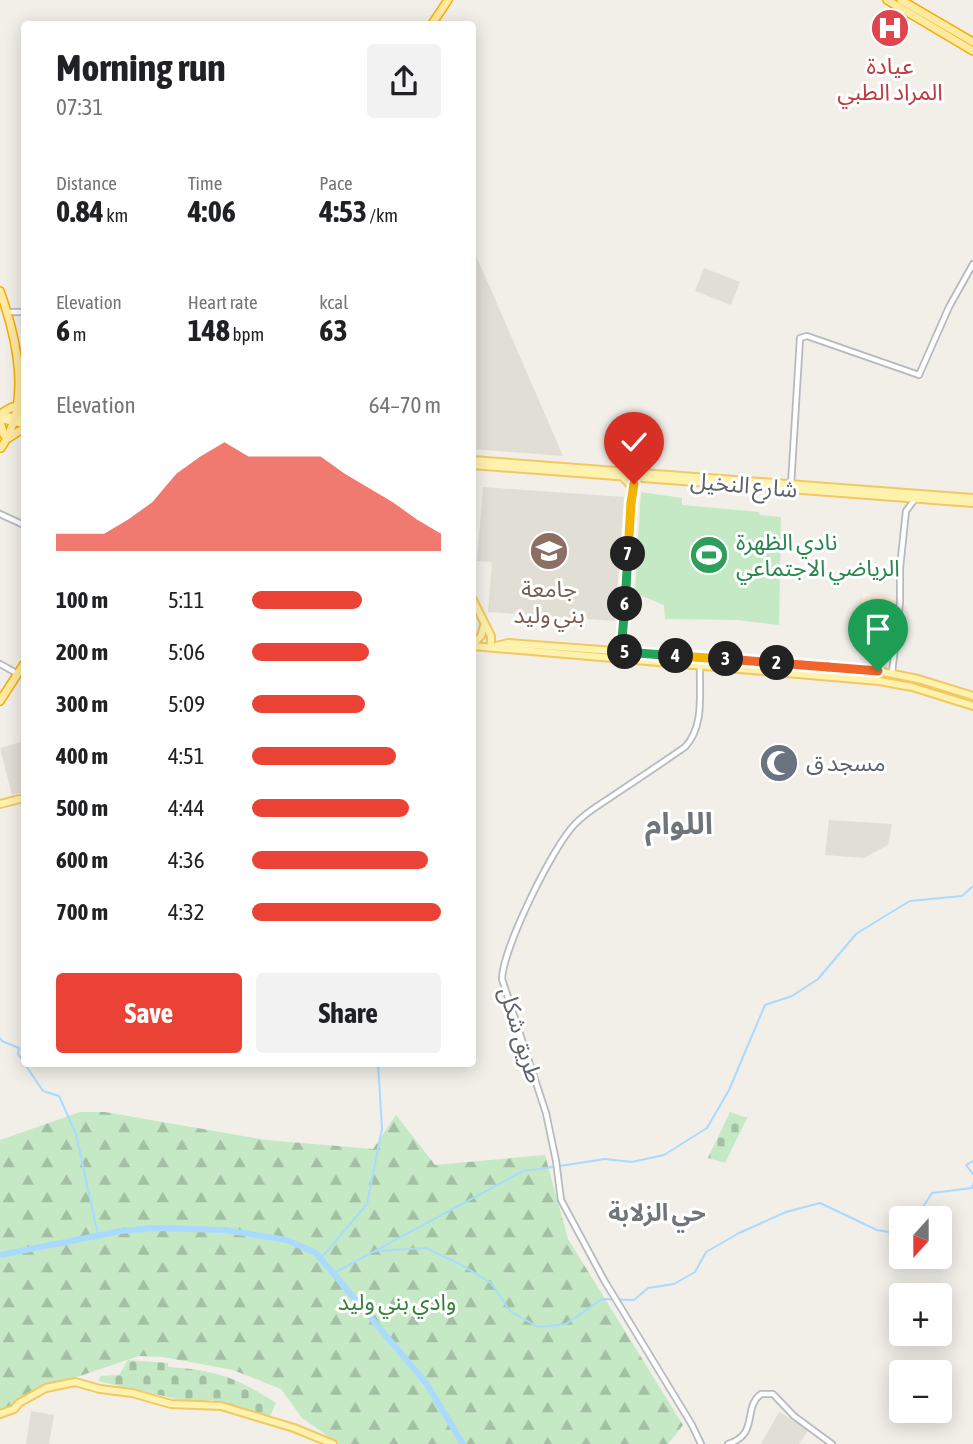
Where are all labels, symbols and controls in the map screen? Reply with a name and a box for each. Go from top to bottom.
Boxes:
hospital icon: عيادة المراد الطبي [869,7,911,49]
button: share [367,44,441,118]
text: Morning run [56,46,226,89]
place label: عيادة المراد الطبي [837,53,943,109]
text: 07:31 [56,94,103,120]
text: Distance [56,172,117,194]
text: Time [188,172,222,194]
text: Pace [319,172,353,194]
text: 0.84 [56,194,104,228]
text: 4:06 [188,194,236,228]
text: 4:53 [319,194,367,228]
text: km [104,204,128,226]
text: /km [367,204,398,226]
text: Elevation [56,291,122,313]
text: Heart rate [188,291,258,313]
text: kcal [319,291,348,313]
text: 6 [56,313,70,347]
text: 148 [188,313,230,347]
text: 63 [319,313,348,347]
text: m [70,323,86,345]
text: bpm [230,323,264,345]
text: Elevation [56,392,136,418]
text: 64–70 m [369,392,441,418]
pin [604,412,664,484]
icon: check [615,423,653,461]
street label: شارع النخيل [689,467,799,507]
place label: نادي الظهرة الرياضي الاجتماعي [736,529,900,585]
school or university icon: جامعة بني وليد [528,530,570,572]
sports icon: نادي الظهرة الرياضي الاجتماعي [688,534,730,576]
pin: 7 [610,536,646,572]
text: 7 [623,542,632,564]
place label: جامعة بني وليد [513,576,585,632]
pin: 6 [608,586,642,622]
text: 100 m [56,587,108,613]
text: 5:11 [168,587,205,613]
text: 6 [620,592,629,614]
pin [848,599,908,671]
icon: arrive [859,610,897,648]
pin: 5 [608,634,642,670]
pin: 4 [658,638,694,674]
text: 200 m [56,639,108,665]
text: 5:06 [168,639,205,665]
text: 5 [620,640,629,662]
pin: 3 [708,642,744,676]
text: 4 [671,644,680,666]
pin: 2 [760,646,794,680]
text: 3 [721,647,730,669]
text: 2 [772,651,781,673]
text: 300 m [56,691,108,717]
text: 5:09 [168,691,205,717]
mosque icon: مسجد ق [758,742,800,784]
text: 400 m [56,743,108,769]
text: 4:51 [168,743,205,769]
place label: مسجد ق [806,750,885,776]
text: 500 m [56,795,108,821]
text: 4:44 [168,795,205,821]
district label: اللوام [645,806,713,847]
text: 600 m [56,847,108,873]
text: 4:36 [168,847,205,873]
text: 700 m [56,899,108,925]
text: 4:32 [168,899,205,925]
button: Save [56,973,242,1053]
button: Share [256,973,441,1053]
street label: طريق شكل [493,984,548,1086]
district label: حي الزلابة [608,1199,706,1233]
north arrow [889,1206,952,1269]
map controls [889,1206,952,1423]
button: + [889,1283,952,1346]
park label: وادي بني وليد [338,1289,456,1319]
button: − [889,1360,952,1423]

